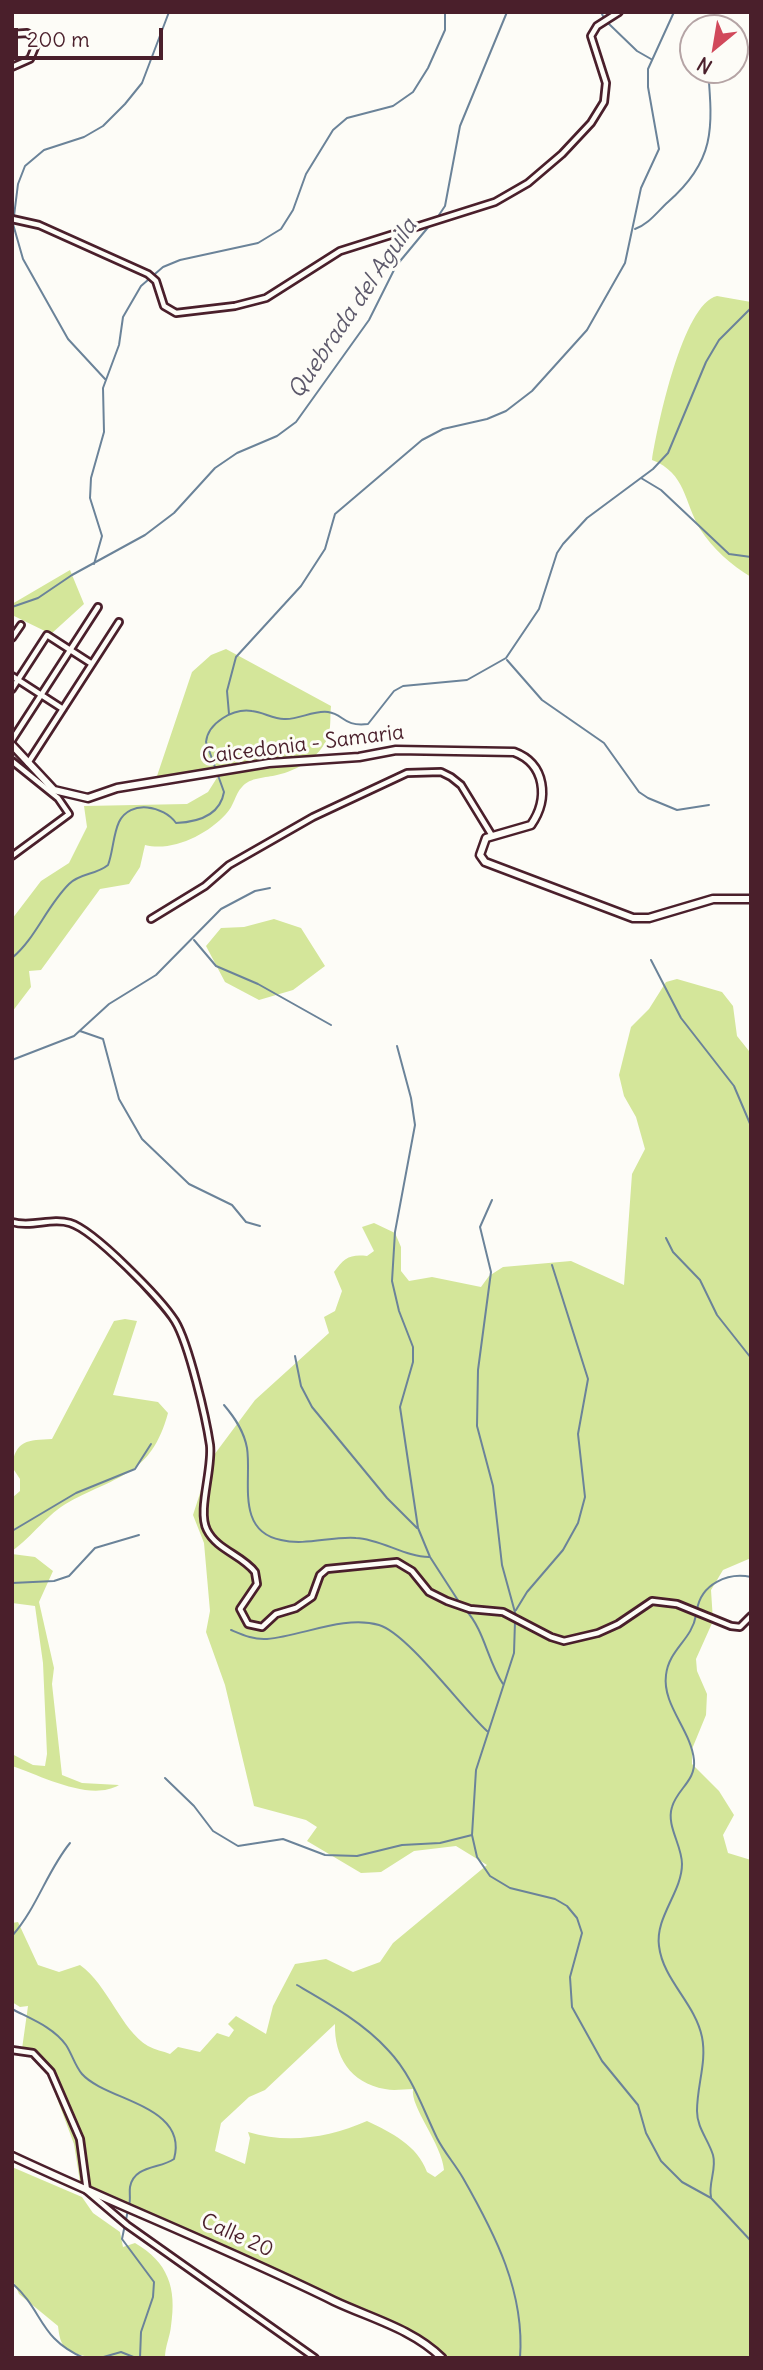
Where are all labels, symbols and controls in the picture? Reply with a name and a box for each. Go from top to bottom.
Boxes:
scale bar [18,14,166,58]
north arrow [679,14,749,84]
text: 200 m [27,26,90,53]
text: N [693,52,716,79]
water label: Quebrada del Aguila [283,214,423,404]
street label: Caicedonia - Samaria [201,720,405,770]
street label: Calle 20 [197,2209,277,2263]

